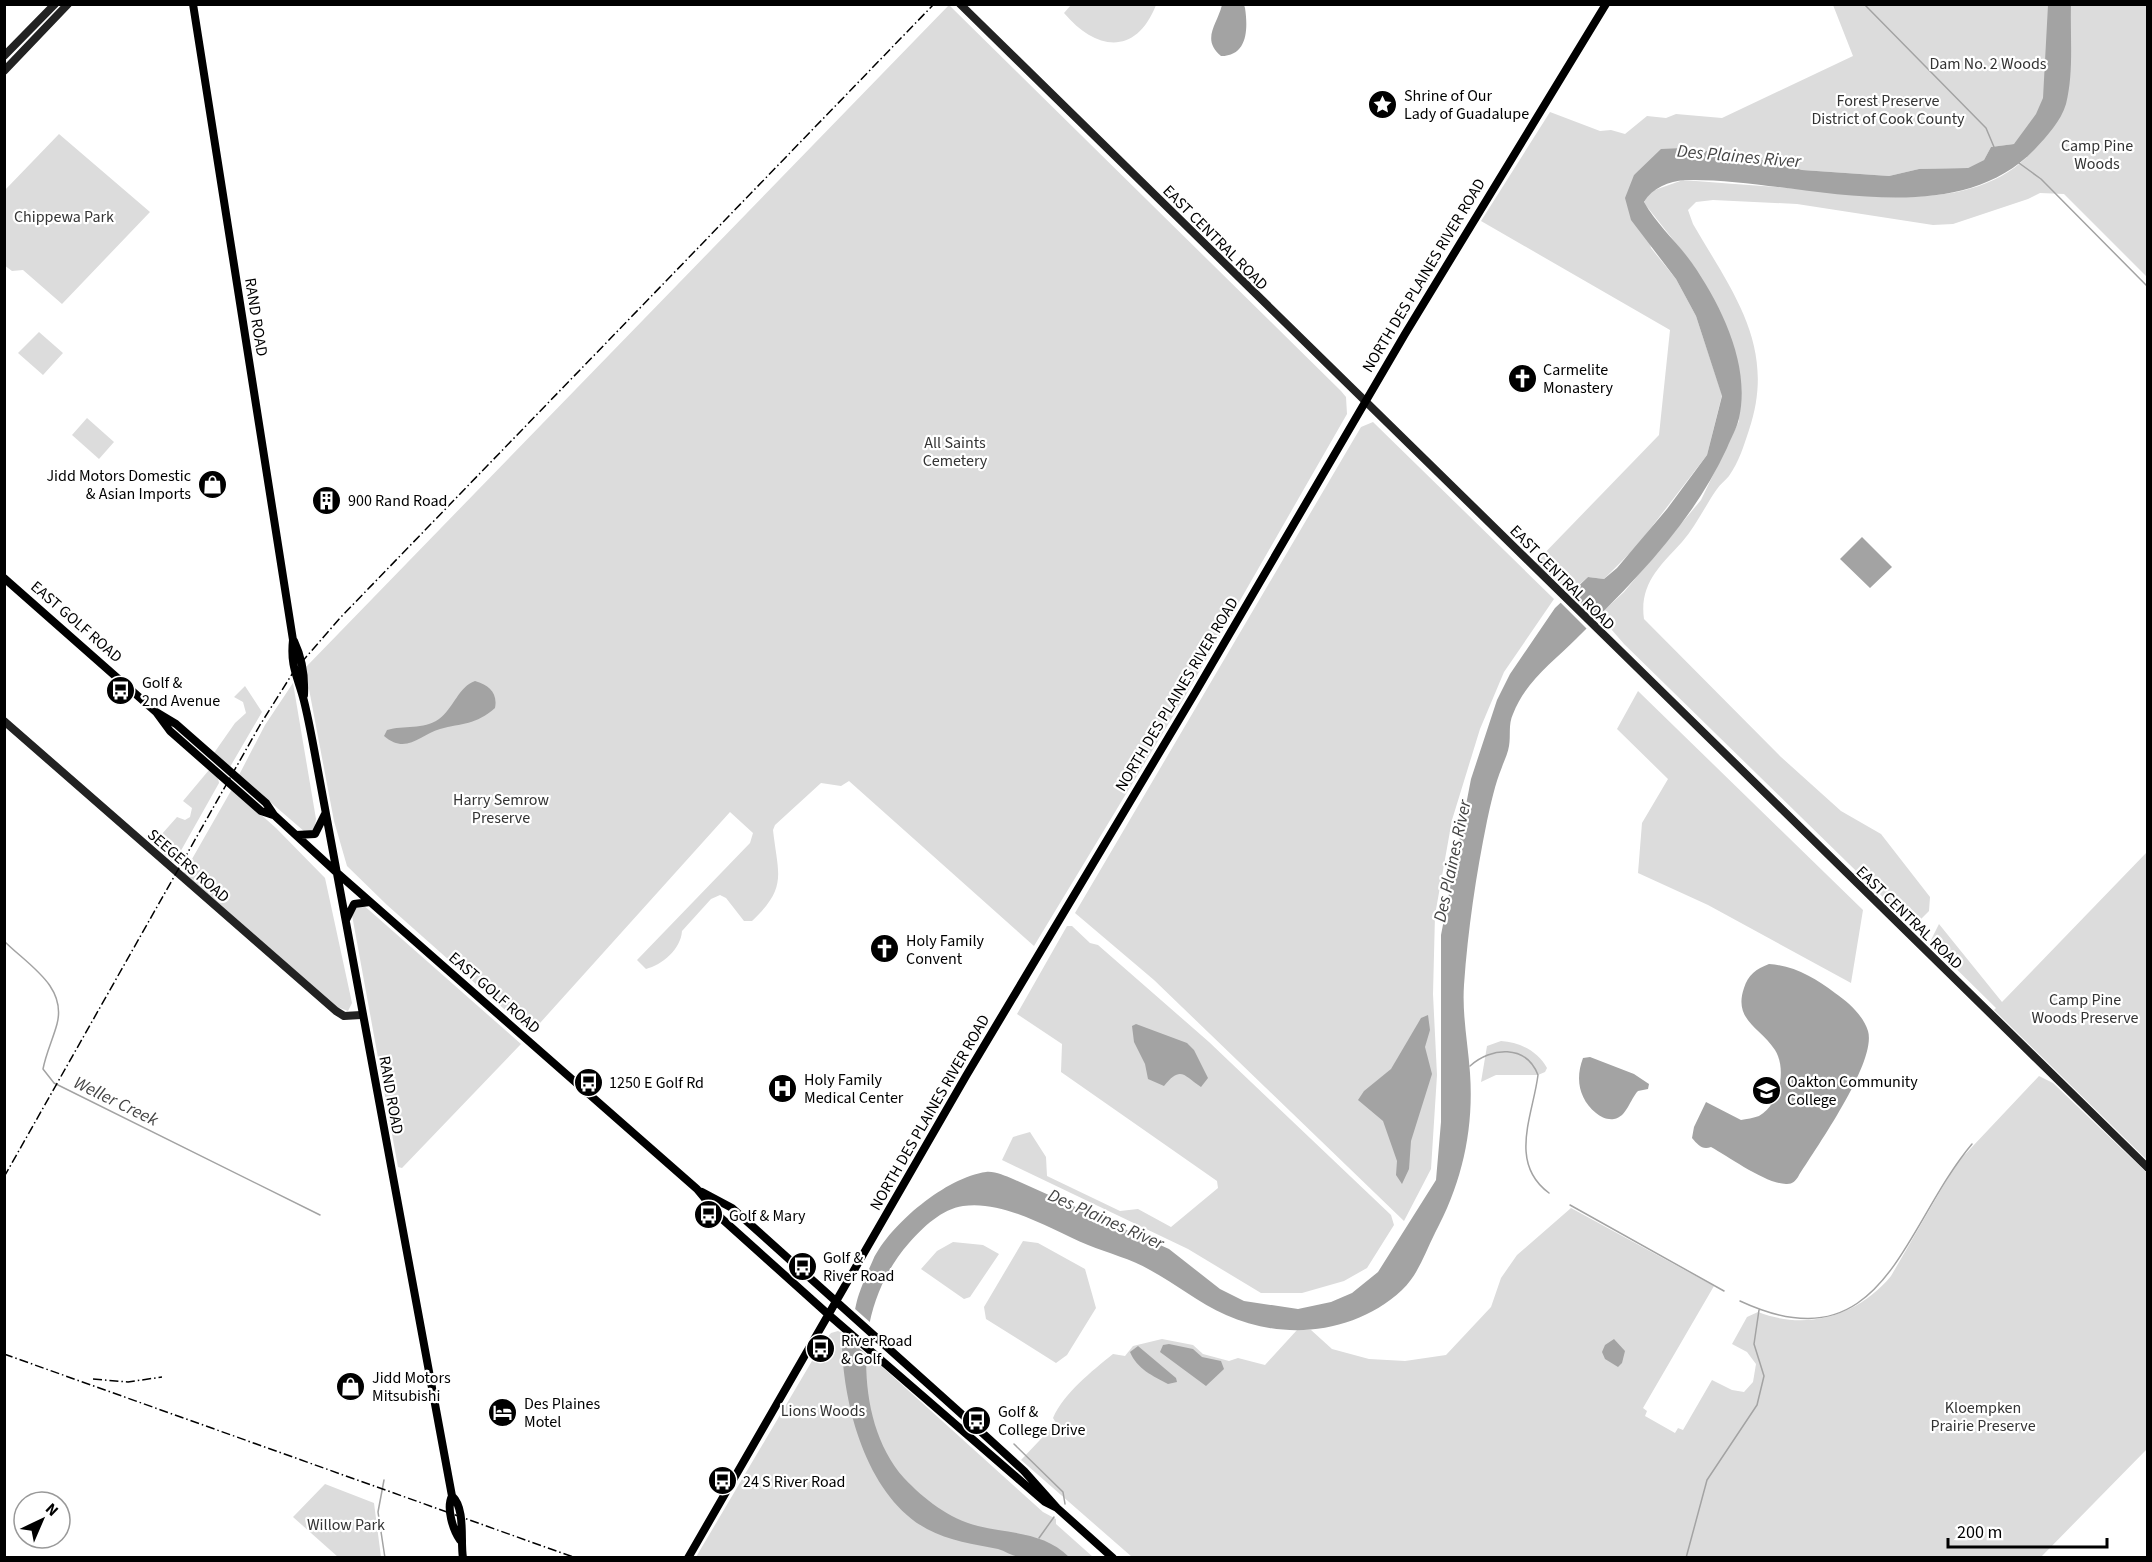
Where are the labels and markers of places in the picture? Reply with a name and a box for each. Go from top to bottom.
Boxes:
place label: Shrine of Our Lady of Guadalupe [1404,85,1529,125]
place icon: Shrine of Our Lady of Guadalupe [1367,88,1399,120]
place label: Carmelite Monastery [1543,359,1614,399]
church icon: Carmelite Monastery [1506,362,1538,394]
place label: Jidd Motors Domestic & Asian Imports [46,465,191,505]
shop icon: Jidd Motors Domestic & Asian Imports [196,468,228,500]
building icon: 900 Rand Road [311,484,343,516]
place label: 900 Rand Road [348,490,447,512]
place label: Golf & 2nd Avenue [142,672,220,712]
bus stop icon: Golf & 2nd Avenue [105,675,137,707]
place label: Holy Family Convent [906,930,985,970]
church icon: Holy Family Convent [869,933,901,965]
bus stop icon: 1250 E Golf Rd [572,1066,604,1098]
place label: Holy Family Medical Center [804,1069,904,1109]
place label: Oakton Community College [1787,1071,1918,1111]
place label: 1250 E Golf Rd [609,1072,704,1094]
hospital icon: Holy Family Medical Center [767,1072,799,1104]
school or university icon: Oakton Community College [1750,1074,1782,1106]
bus stop icon: Golf & Mary [692,1199,724,1231]
place label: Golf & Mary [729,1205,806,1227]
place label: Golf & River Road [823,1247,894,1287]
bus stop icon: Golf & River Road [786,1250,818,1282]
place label: River Road & Golf [841,1330,912,1370]
bus stop icon: River Road & Golf [804,1333,836,1365]
place label: Jidd Motors Mitsubishi [372,1367,451,1407]
shop icon: Jidd Motors Mitsubishi [335,1370,367,1402]
place label: Des Plaines Motel [524,1393,601,1433]
hotel icon: Des Plaines Motel [487,1396,519,1428]
place label: Golf & College Drive [998,1401,1085,1441]
bus stop icon: Golf & College Drive [961,1404,993,1436]
bus stop icon: 24 S River Road [706,1465,738,1497]
place label: 24 S River Road [743,1471,845,1493]

